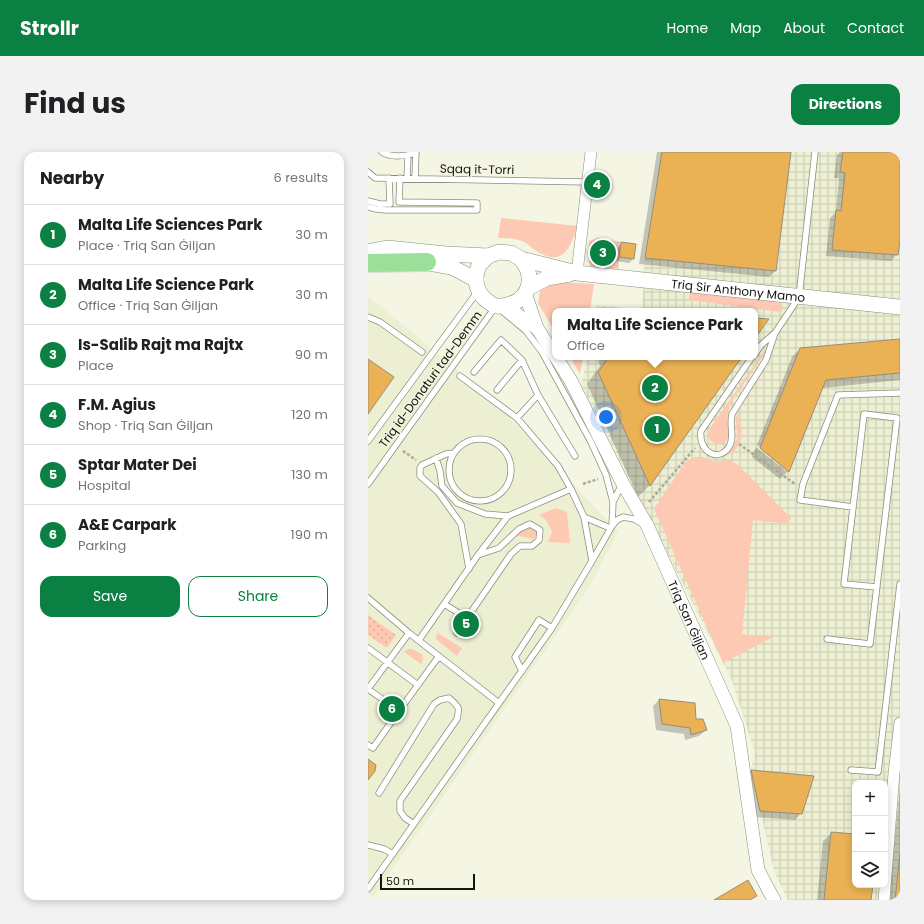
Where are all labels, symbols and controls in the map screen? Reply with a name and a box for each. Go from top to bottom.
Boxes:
text: Strollr [20,15,79,42]
text: Home [666,18,708,38]
text: Map [730,18,761,38]
text: About [783,18,825,38]
text: Contact [847,18,904,38]
text: Find us [24,84,126,123]
button: Directions [791,84,900,125]
street label: Sqaq it-Torri [440,160,514,178]
text: Nearby [40,166,104,190]
text: 6 results [274,168,328,187]
pin: 4 [584,170,610,200]
text: Malta Life Sciences Park [78,214,262,235]
text: 1 [51,225,55,244]
text: 30 m [295,225,328,244]
text: Place · Triq San Ġiljan [78,236,216,255]
pin: 3 [590,238,616,268]
text: Malta Life Science Park [78,274,254,295]
street label: Triq Sir Anthony Mamo [670,274,806,306]
text: 2 [49,285,57,304]
text: 30 m [295,285,328,304]
text: Office · Triq San Ġiljan [78,296,218,315]
street label: Triq id-Donaturi tad-Demm [375,307,485,451]
popup [552,308,758,360]
text: Malta Life Science Park [567,314,743,335]
text: Is-Salib Rajt ma Rajtx [78,334,243,355]
text: Office [567,336,605,355]
text: 3 [49,345,57,364]
text: 90 m [295,345,328,364]
text: Place [78,356,113,375]
pin: 2 [642,373,668,403]
text: F.M. Agius [78,394,156,415]
text: 4 [49,405,57,424]
text: 120 m [291,405,328,424]
your location [596,407,616,427]
pin: 1 [644,414,670,444]
text: Shop · Triq San Ġiljan [78,416,213,435]
text: Sptar Mater Dei [78,454,197,475]
text: 5 [49,465,57,484]
text: 130 m [291,465,328,484]
text: Hospital [78,476,131,495]
text: A&E Carpark [78,514,176,535]
text: 6 [49,525,57,544]
text: 190 m [291,525,328,544]
text: Parking [78,536,126,555]
button: Save [40,576,180,617]
button: Share [188,576,328,617]
street label: Triq San Ġiljan [664,577,715,662]
pin: 5 [453,609,479,639]
pin: 6 [379,694,405,724]
map controls [852,780,888,888]
button: + [852,780,888,816]
button: − [852,816,888,852]
button: layers [852,852,888,888]
scale bar [380,872,475,891]
text: 50 m [386,873,414,889]

